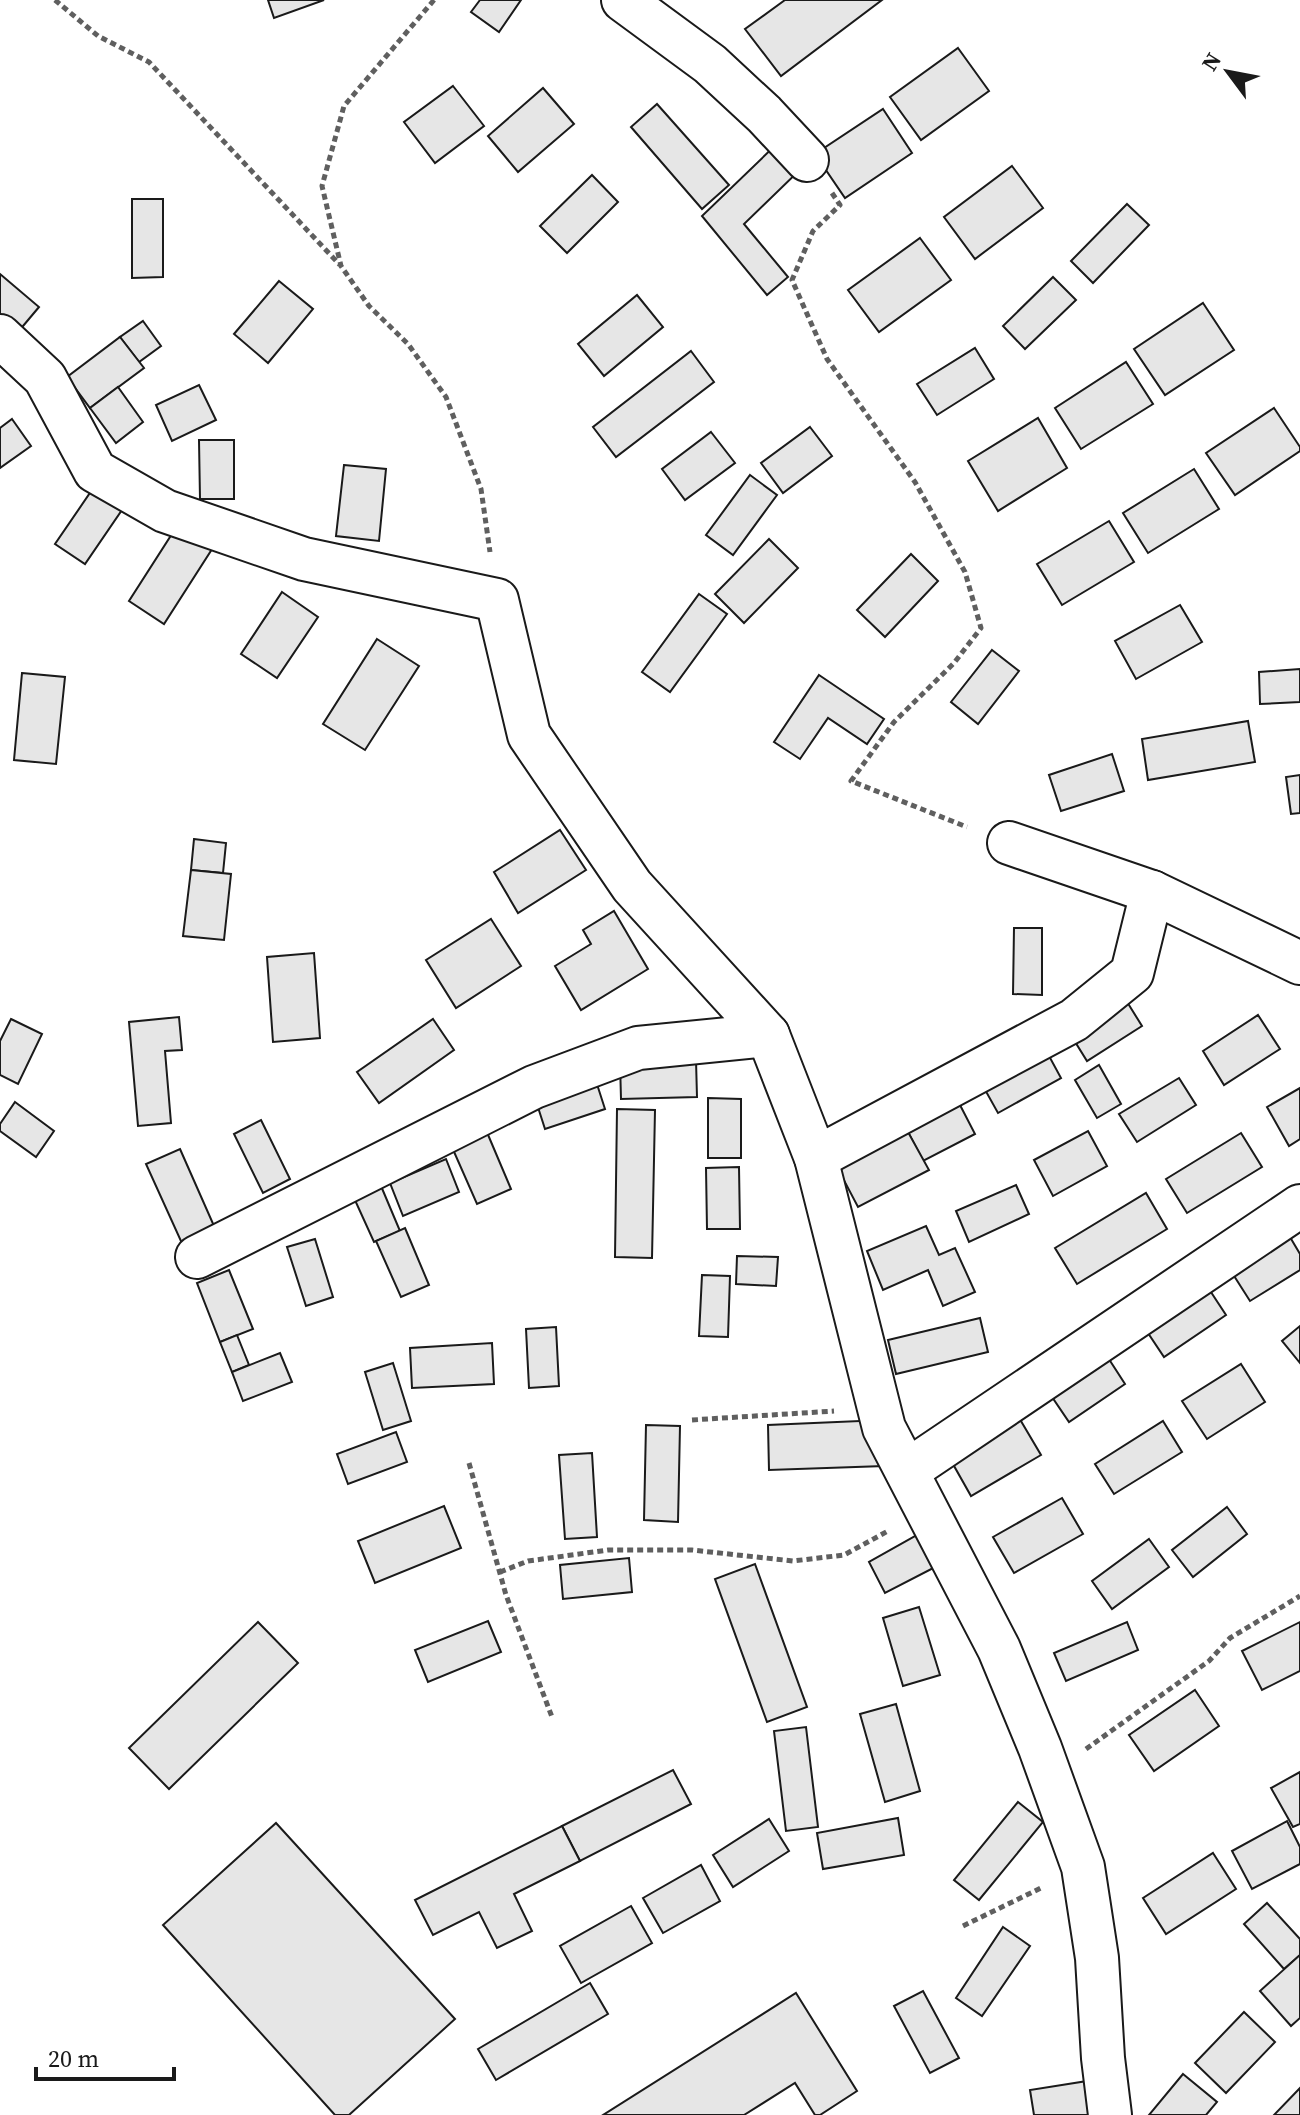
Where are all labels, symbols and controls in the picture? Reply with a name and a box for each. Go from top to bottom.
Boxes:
north arrow [1188,32,1268,112]
text: N [1194,47,1228,76]
scale bar [36,2031,174,2081]
text: 20 m [48,2042,99,2075]

